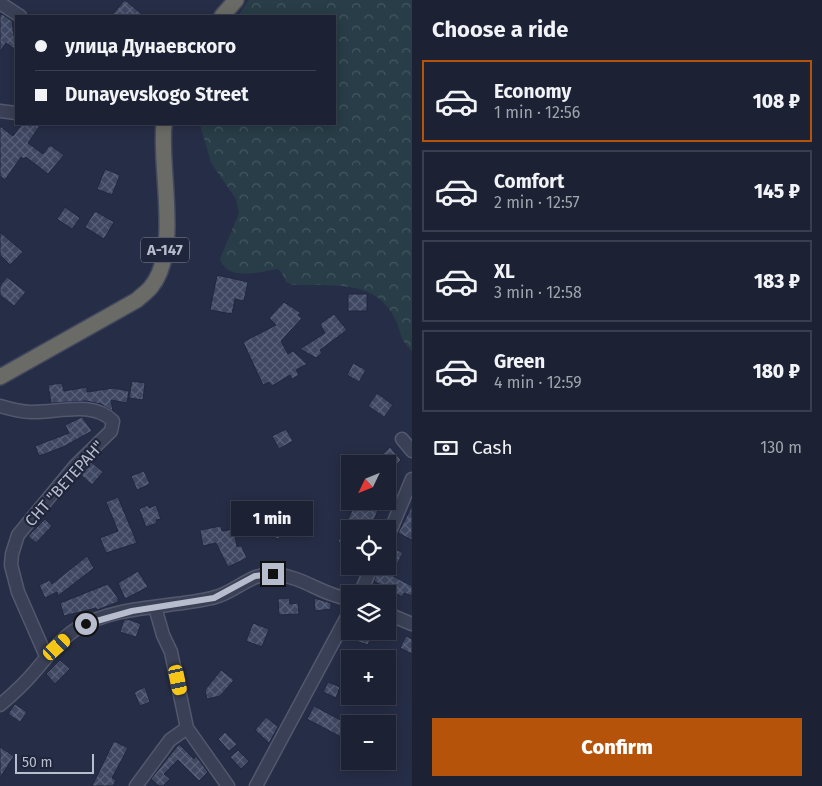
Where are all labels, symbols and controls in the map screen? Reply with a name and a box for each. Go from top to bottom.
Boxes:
text: Choose a ride [432,16,568,43]
text: улица Дунаевского [65,35,236,58]
icon: car [434,79,479,124]
text: Economy [494,80,571,103]
text: Dunayevskogo Street [65,83,249,106]
text: 108 ₽ [753,90,800,113]
text: 1 min · 12:56 [494,103,580,122]
icon: car [434,169,479,214]
text: Comfort [494,170,564,193]
text: 145 ₽ [754,180,800,203]
text: 2 min · 12:57 [494,193,580,212]
road number: А-147 [141,238,189,262]
icon: car [434,259,479,304]
text: XL [494,260,515,283]
text: 183 ₽ [754,270,800,293]
text: 3 min · 12:58 [494,283,582,302]
icon: car [434,349,479,394]
text: Green [494,350,545,373]
text: 180 ₽ [753,360,800,383]
text: 4 min · 12:59 [494,373,582,392]
icon: cash [432,434,460,462]
text: Cash [472,436,513,459]
street label: СНТ "ВЕТЕРАН" [21,437,108,530]
text: 130 m [760,438,802,457]
north arrow [341,455,396,510]
map controls [341,455,396,770]
callout: 1 min [232,502,314,536]
text: 1 min [253,509,291,528]
button: locate [341,520,396,575]
route end [262,563,284,585]
button: layers [341,585,396,640]
route start [75,613,97,635]
car [40,631,73,663]
button: + [341,650,396,705]
car [167,664,188,696]
button: − [341,715,396,770]
button: Confirm [432,718,802,776]
scale bar [15,751,94,774]
text: 50 m [22,754,53,771]

